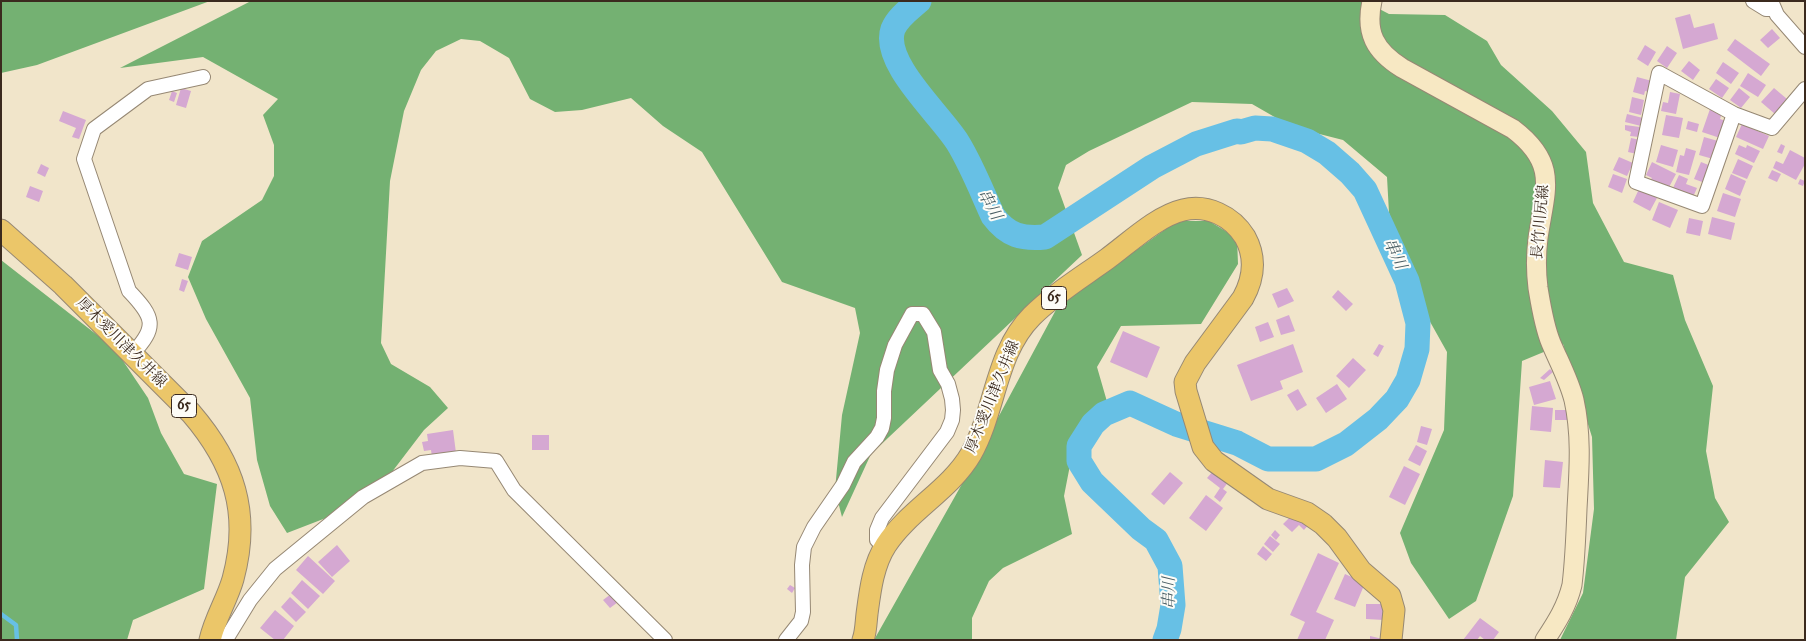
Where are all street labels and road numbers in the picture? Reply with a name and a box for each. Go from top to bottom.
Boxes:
street label: 長竹川尻線 [1529,184,1553,260]
road number: 65 [1042,286,1066,310]
street label: 厚木愛川津久井線 [72,294,170,392]
street label: 厚木愛川津久井線 [962,338,1024,456]
road number: 65 [172,394,196,418]

